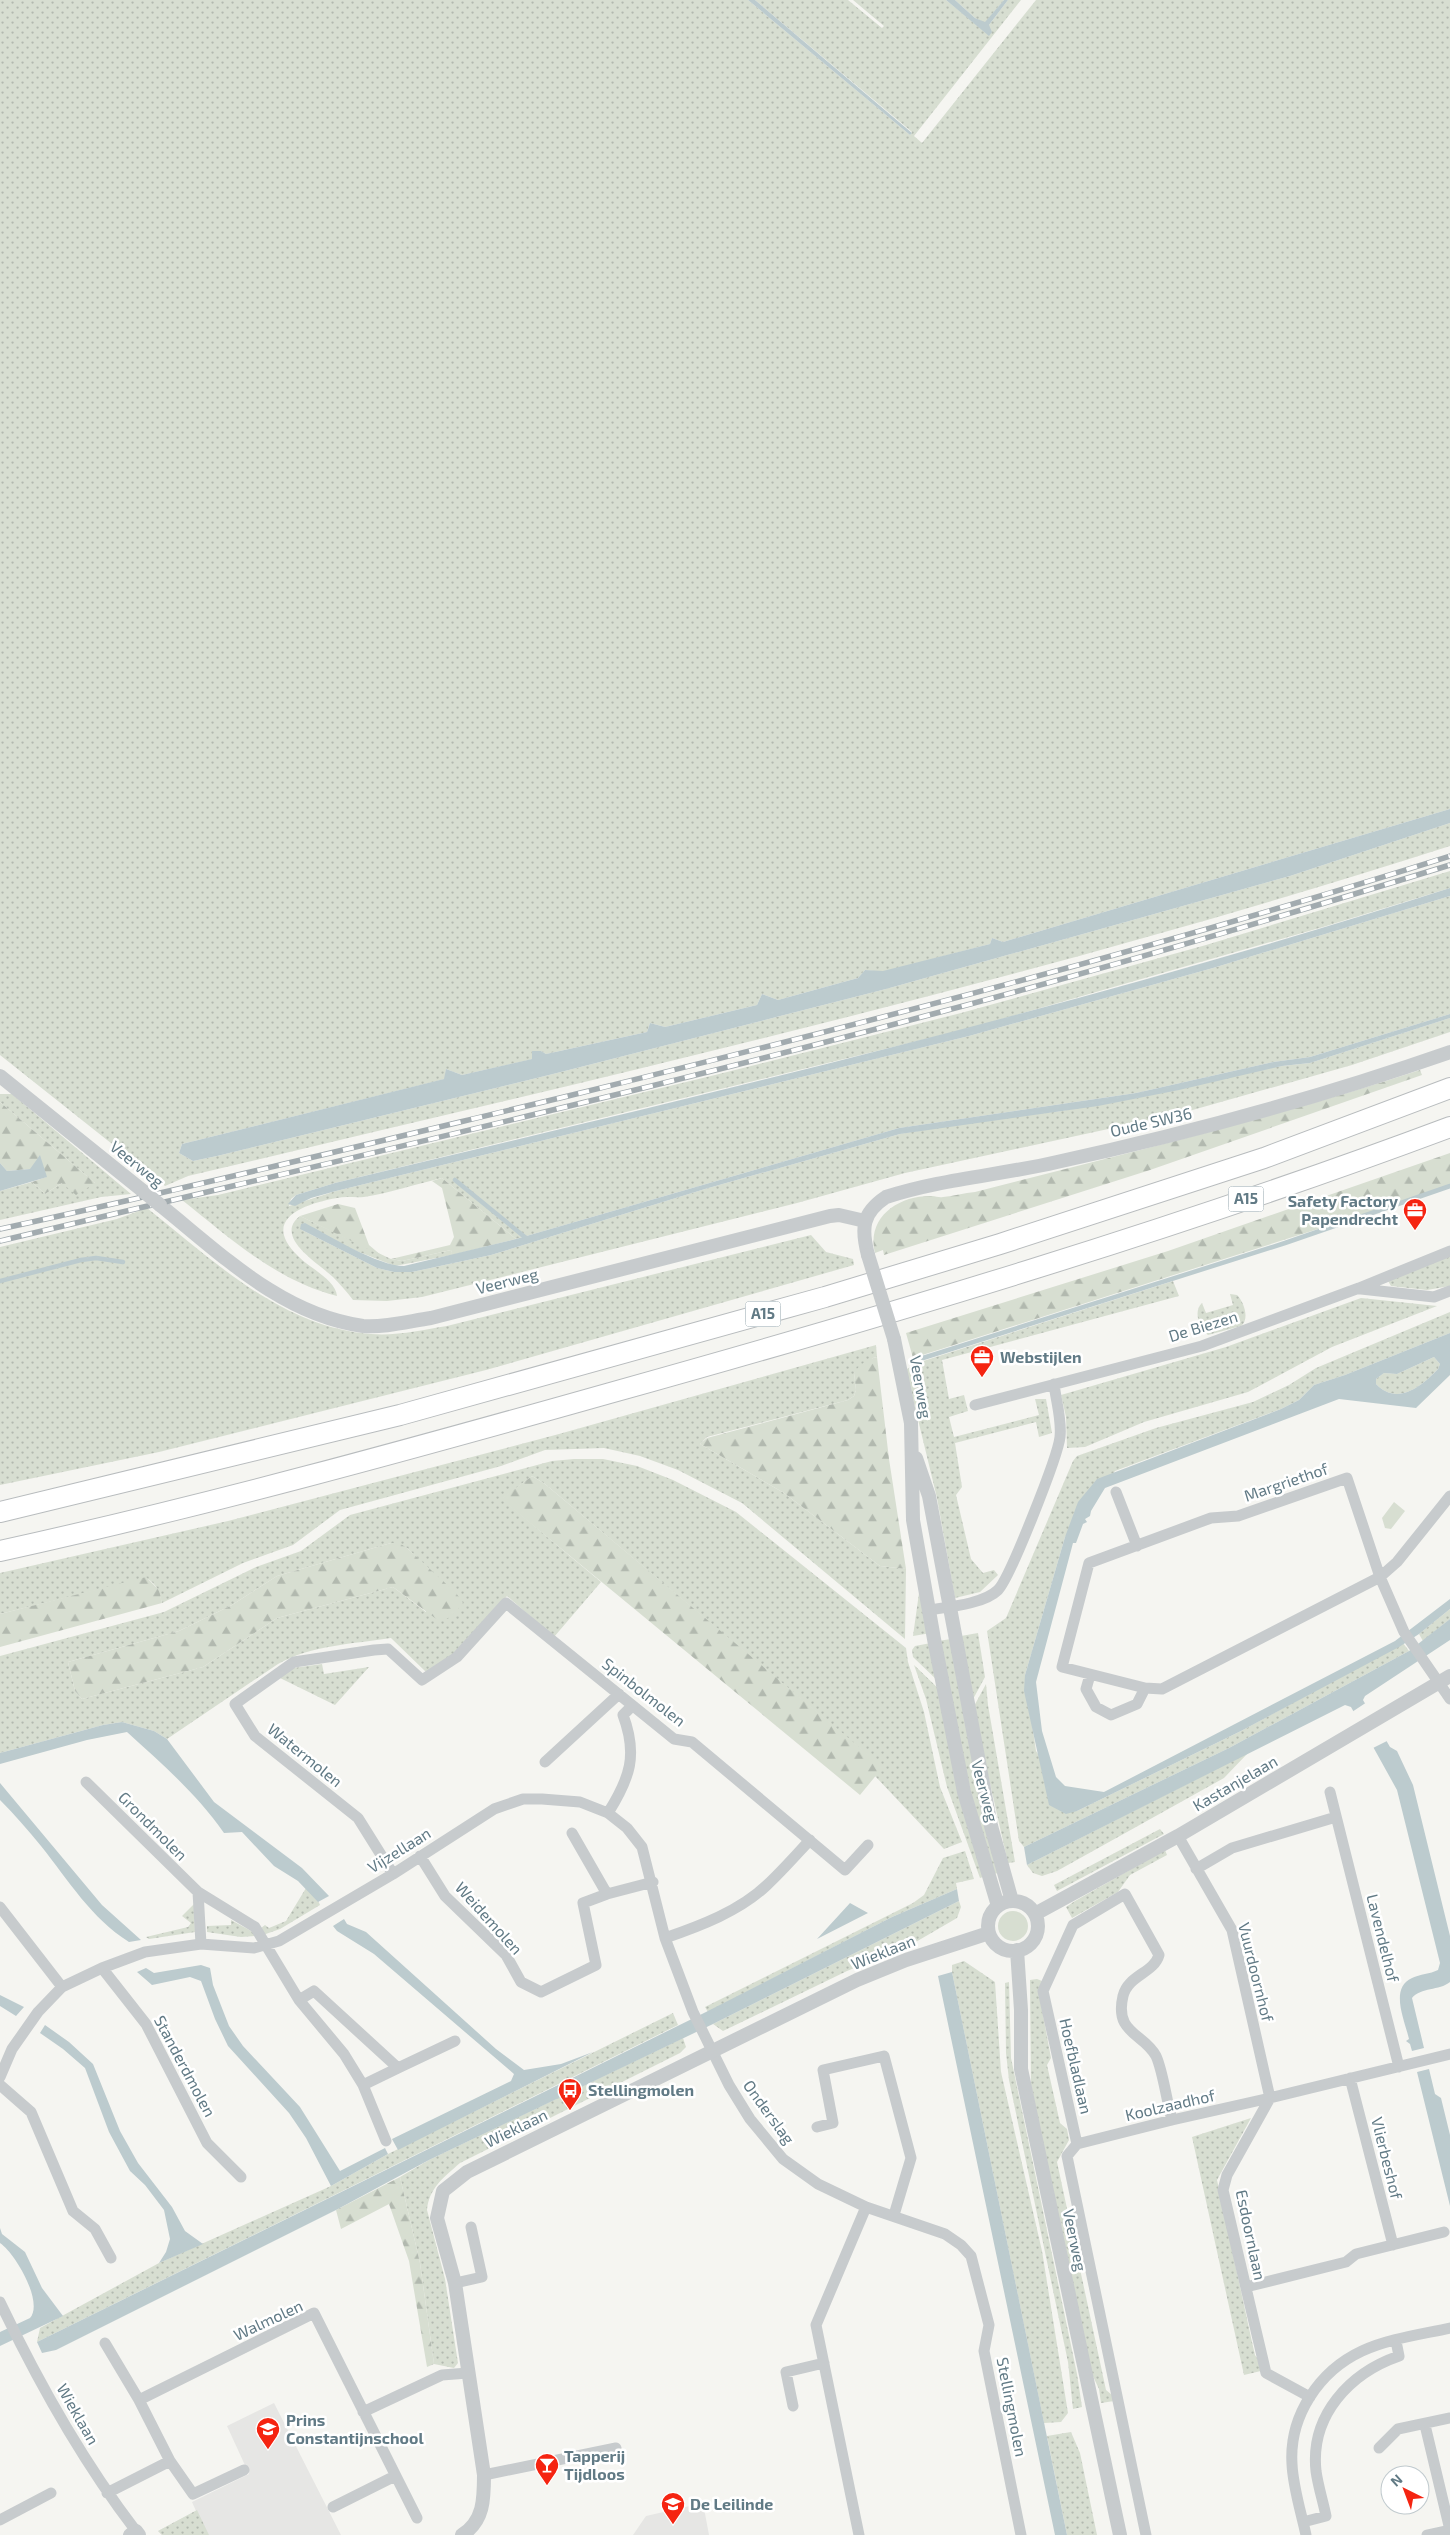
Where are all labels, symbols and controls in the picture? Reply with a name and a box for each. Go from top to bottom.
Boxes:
street label: Oude SW36 [1108,1103,1194,1140]
street label: Veerweg [107,1136,168,1191]
road number: A15 [1228,1186,1264,1212]
place label: Safety Factory Papendrecht [1288,1191,1398,1228]
office icon: Safety Factory Papendrecht [1402,1197,1428,1231]
street label: Veerweg [474,1264,540,1297]
road number: A15 [746,1302,780,1326]
street label: De Biezen [1166,1306,1240,1345]
office icon: Webstijlen [969,1344,995,1378]
place label: Webstijlen [1000,1347,1082,1366]
street label: Veerweg [907,1354,936,1420]
street label: Margriethof [1241,1458,1331,1505]
street label: Spinbolmolen [599,1653,690,1730]
street label: Watermolen [264,1719,347,1791]
street label: Kastanjelaan [1189,1751,1281,1815]
street label: Veerweg [968,1758,1003,1824]
street label: Grondmolen [115,1787,192,1864]
street label: Vijzellaan [364,1823,434,1877]
street label: Weidemolen [452,1878,527,1958]
street label: Lavendelhof [1363,1892,1404,1985]
street label: Vuurdoornhof [1235,1920,1278,2024]
street label: Wieklaan [848,1930,918,1973]
street label: Standerdmolen [151,2012,220,2120]
street label: Hoefbladlaan [1056,2016,1097,2116]
street label: Onderslag [740,2076,799,2148]
bus stop icon: Stellingmolen [557,2077,583,2111]
place label: Stellingmolen [588,2080,694,2099]
street label: Koolzaadhof [1123,2085,1218,2124]
street label: Wieklaan [481,2104,550,2151]
street label: Vlierbeshof [1368,2115,1407,2202]
street label: Esdoornlaan [1233,2188,1270,2282]
street label: Veerweg [1060,2207,1091,2273]
street label: Walmolen [230,2295,305,2344]
street label: Stellingmolen [994,2356,1031,2458]
street label: Wieklaan [53,2380,104,2448]
place label: Prins Constantijnschool [286,2410,424,2447]
school or university icon: Prins Constantijnschool [255,2416,281,2450]
place label: Tapperij Tijdloos [564,2446,625,2483]
bar icon: Tapperij Tijdloos [534,2452,560,2486]
north arrow [1380,2465,1430,2515]
text: N [1387,2470,1405,2490]
school or university icon: De Leilinde [660,2491,686,2525]
place label: De Leilinde [690,2494,773,2513]

